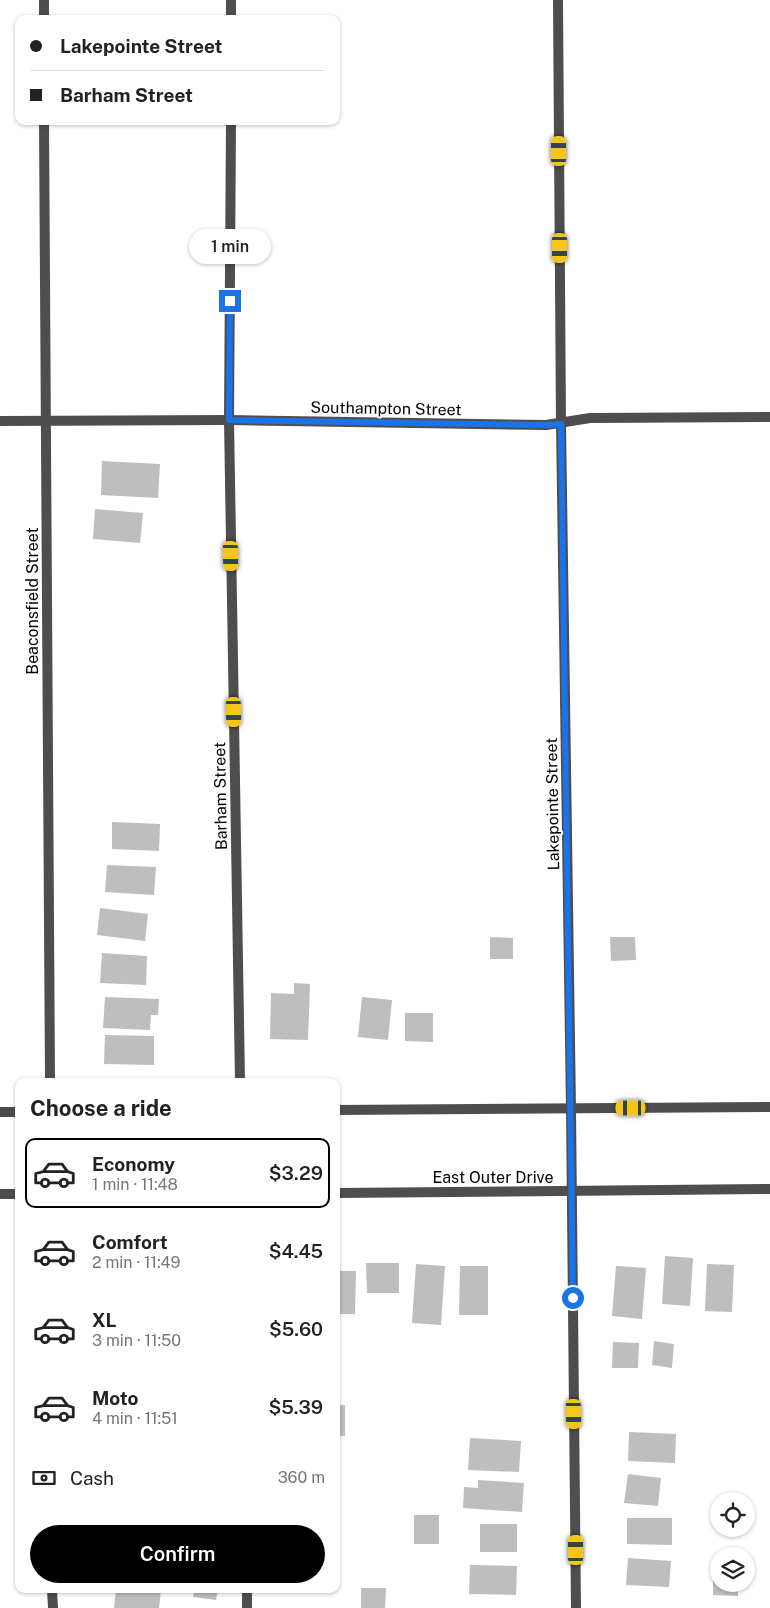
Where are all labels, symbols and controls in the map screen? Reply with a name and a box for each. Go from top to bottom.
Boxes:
text: Lakepointe Street [60,35,222,57]
text: Barham Street [60,84,193,106]
car [551,136,566,166]
callout: 1 min [189,228,271,264]
car [552,233,567,263]
text: 1 min [211,237,249,256]
route end [219,290,241,312]
street label: Southampton Street [310,398,462,419]
street label: Beaconsfield Street [23,527,42,675]
car [223,541,238,571]
car [226,697,241,727]
street label: Lakepointe Street [542,738,563,870]
street label: Barham Street [210,742,231,850]
text: Choose a ride [30,1095,172,1121]
car [616,1101,646,1116]
icon: car [32,1151,77,1196]
text: Economy [92,1153,175,1175]
text: $3.29 [269,1162,323,1184]
street label: East Outer Drive [432,1168,554,1187]
text: 1 min · 11:48 [92,1175,178,1194]
icon: car [32,1229,77,1274]
text: Comfort [92,1231,168,1253]
text: $4.45 [269,1240,323,1262]
text: 2 min · 11:49 [92,1253,180,1272]
route start [562,1287,584,1309]
icon: car [32,1307,77,1352]
text: XL [92,1309,117,1331]
text: $5.60 [269,1318,323,1340]
text: 3 min · 11:50 [92,1331,181,1350]
icon: car [32,1385,77,1430]
text: Moto [92,1387,138,1409]
text: $5.39 [269,1396,323,1418]
car [566,1399,581,1429]
text: 4 min · 11:51 [92,1409,178,1428]
icon: cash [30,1464,58,1492]
text: Cash [70,1467,114,1489]
text: 360 m [278,1468,325,1487]
map controls [710,1492,755,1592]
button: locate [710,1492,755,1537]
button: Confirm [30,1525,325,1583]
car [568,1535,583,1565]
button: layers [710,1547,755,1592]

